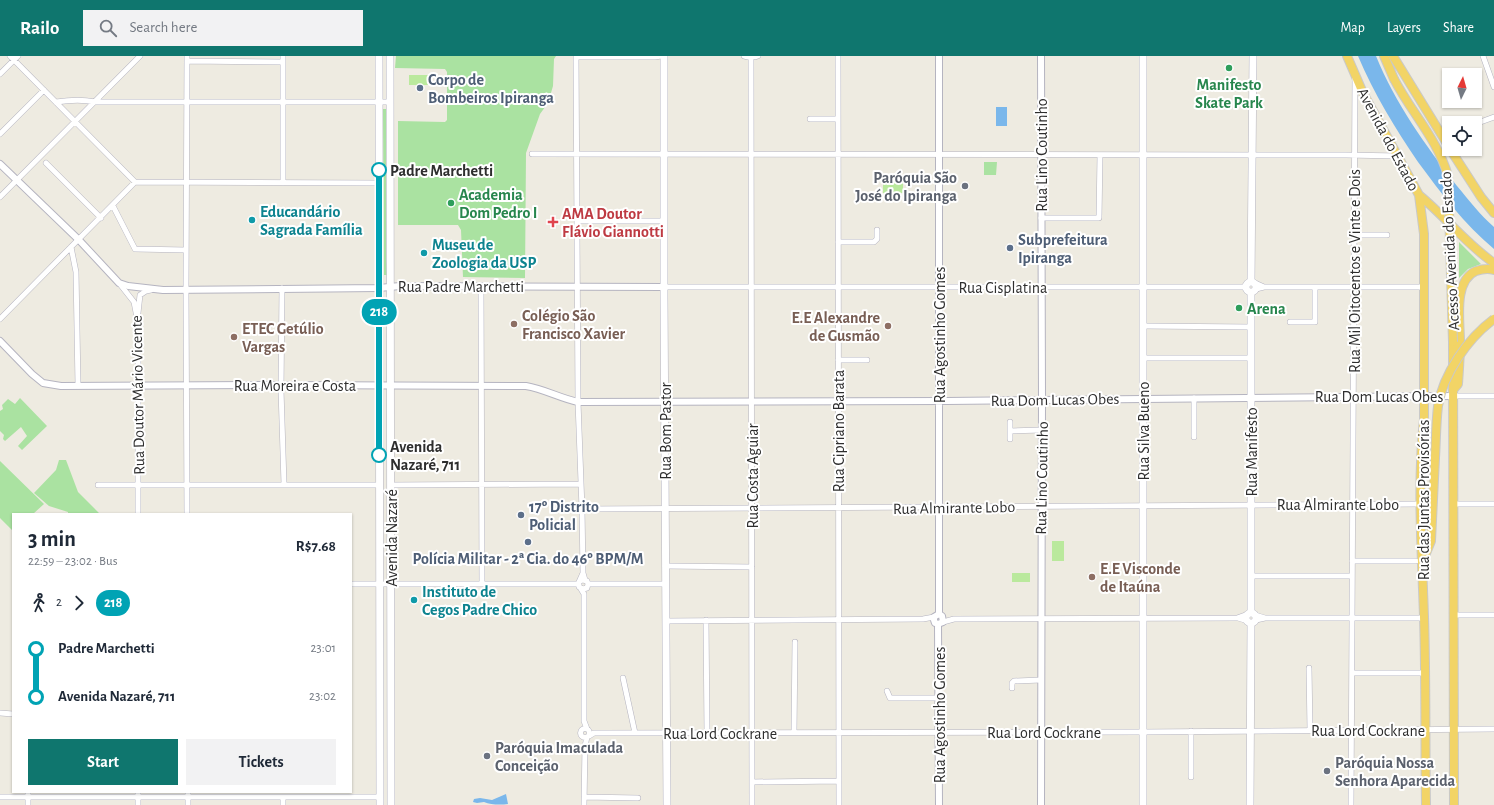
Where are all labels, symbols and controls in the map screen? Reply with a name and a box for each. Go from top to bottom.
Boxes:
search box [83,10,363,46]
icon: search [97,17,119,39]
text: Railo [20,19,59,38]
text: Search here [129,20,197,35]
text: Map [1340,21,1365,35]
text: Layers [1387,21,1421,35]
text: Share [1443,21,1474,35]
marker: Manifesto Skate Park [1224,63,1234,73]
north arrow [1442,68,1482,108]
map controls [1442,68,1482,156]
place label: Corpo de Bombeiros Ipiranga [428,72,554,106]
place label: Manifesto Skate Park [1195,77,1263,111]
marker: Corpo de Bombeiros Ipiranga [415,83,425,93]
street label: Avenida do Estado [1354,85,1422,194]
street label: Rua Lino Coutinho [1034,98,1050,212]
button: locate [1442,116,1482,156]
marker: Padre Marchetti [371,162,387,178]
place label: Padre Marchetti [390,163,493,179]
street label: Rua Mil Oitocentos e Vinte e Dois [1347,169,1363,373]
place label: Paróquia São José do Ipiranga [855,170,957,204]
street label: Acesso Avenida do Estado [1438,171,1462,331]
marker: Paróquia São José do Ipiranga [960,181,970,191]
place label: Academia Dom Pedro I [459,187,537,221]
marker: Academia Dom Pedro I [446,198,456,208]
place label: Educandário Sagrada Família [260,204,363,238]
place label: AMA Doutor Flávio Giannotti [562,206,664,240]
marker: Educandário Sagrada Família [247,215,257,225]
marker: AMA Doutor Flávio Giannotti [547,216,559,228]
place label: Subprefeitura Ipiranga [1018,232,1108,266]
place label: Museu de Zoologia da USP [432,237,536,271]
marker: Subprefeitura Ipiranga [1005,243,1015,253]
marker: Museu de Zoologia da USP [419,248,429,258]
street label: Rua Agostinho Gomes [932,267,948,403]
street label: Rua Padre Marchetti [398,279,524,295]
street label: Rua Cisplatina [959,280,1047,296]
line badge: 218 [356,299,402,325]
place label: Arena [1247,301,1286,317]
marker: Arena [1234,303,1244,313]
text: 218 [370,305,388,319]
place label: Colégio São Francisco Xavier [522,308,626,342]
place label: E.E Alexandre de Gusmão [791,310,880,344]
street label: Rua Doutor Mário Vicente [129,315,147,475]
marker: Colégio São Francisco Xavier [509,319,519,329]
place label: ETEC Getúlio Vargas [242,321,324,355]
marker: E.E Alexandre de Gusmão [883,321,893,331]
marker: ETEC Getúlio Vargas [229,332,239,342]
street label: Rua Cipriano Barata [831,370,847,492]
street label: Rua Moreira e Costa [234,378,356,394]
street label: Rua Silva Bueno [1136,381,1152,480]
street label: Rua Bom Pastor [658,382,674,480]
street label: Rua Dom Lucas Obes [1315,389,1443,405]
street label: Rua Dom Lucas Obes [991,391,1120,409]
street label: Rua Manifesto [1244,407,1260,497]
street label: Rua das Juntas Provisórias [1416,420,1432,580]
street label: Rua Lino Coutinho [1033,421,1051,535]
street label: Rua Costa Aguiar [745,423,761,529]
place label: Avenida Nazaré, 711 [390,439,460,473]
marker: Avenida Nazaré, 711 [371,447,387,463]
street label: Avenida Nazaré [384,489,400,587]
street label: Rua Almirante Lobo [1277,497,1399,513]
place label: 17º Distrito Policial [529,499,599,533]
street label: Rua Almirante Lobo [893,499,1015,517]
marker: 17º Distrito Policial [516,510,526,520]
text: 3 min [28,528,76,550]
marker: Polícia Militar - 2ª Cia. do 46º BPM/M [523,537,533,547]
text: R$7.68 [296,539,336,554]
place label: Polícia Militar - 2ª Cia. do 46º BPM/M [413,551,643,567]
text: 22:59 – 23:02 · Bus [28,555,118,568]
place label: E.E Visconde de Itaúna [1100,561,1181,595]
marker: E.E Visconde de Itaúna [1087,572,1097,582]
place label: Instituto de Cegos Padre Chico [422,584,537,618]
icon: walk [28,592,50,614]
icon: forward [68,592,90,614]
marker: Instituto de Cegos Padre Chico [409,595,419,605]
text: 2 [56,596,62,609]
text: 218 [104,596,122,610]
text: Padre Marchetti [58,641,155,656]
text: 23:01 [310,642,336,655]
street label: Rua Agostinho Gomes [932,647,948,783]
text: Avenida Nazaré, 711 [58,689,175,704]
text: 23:02 [309,690,336,703]
street label: Rua Lord Cockrane [1311,723,1425,739]
street label: Rua Lord Cockrane [987,725,1101,741]
street label: Rua Lord Cockrane [663,726,777,742]
button: Start [28,739,178,785]
button: Tickets [186,739,336,785]
place label: Paróquia Imaculada Conceição [495,740,624,774]
marker: Paróquia Imaculada Conceição [482,751,492,761]
place label: Paróquia Nossa Senhora Aparecida [1335,755,1456,789]
marker: Paróquia Nossa Senhora Aparecida [1322,766,1332,776]

